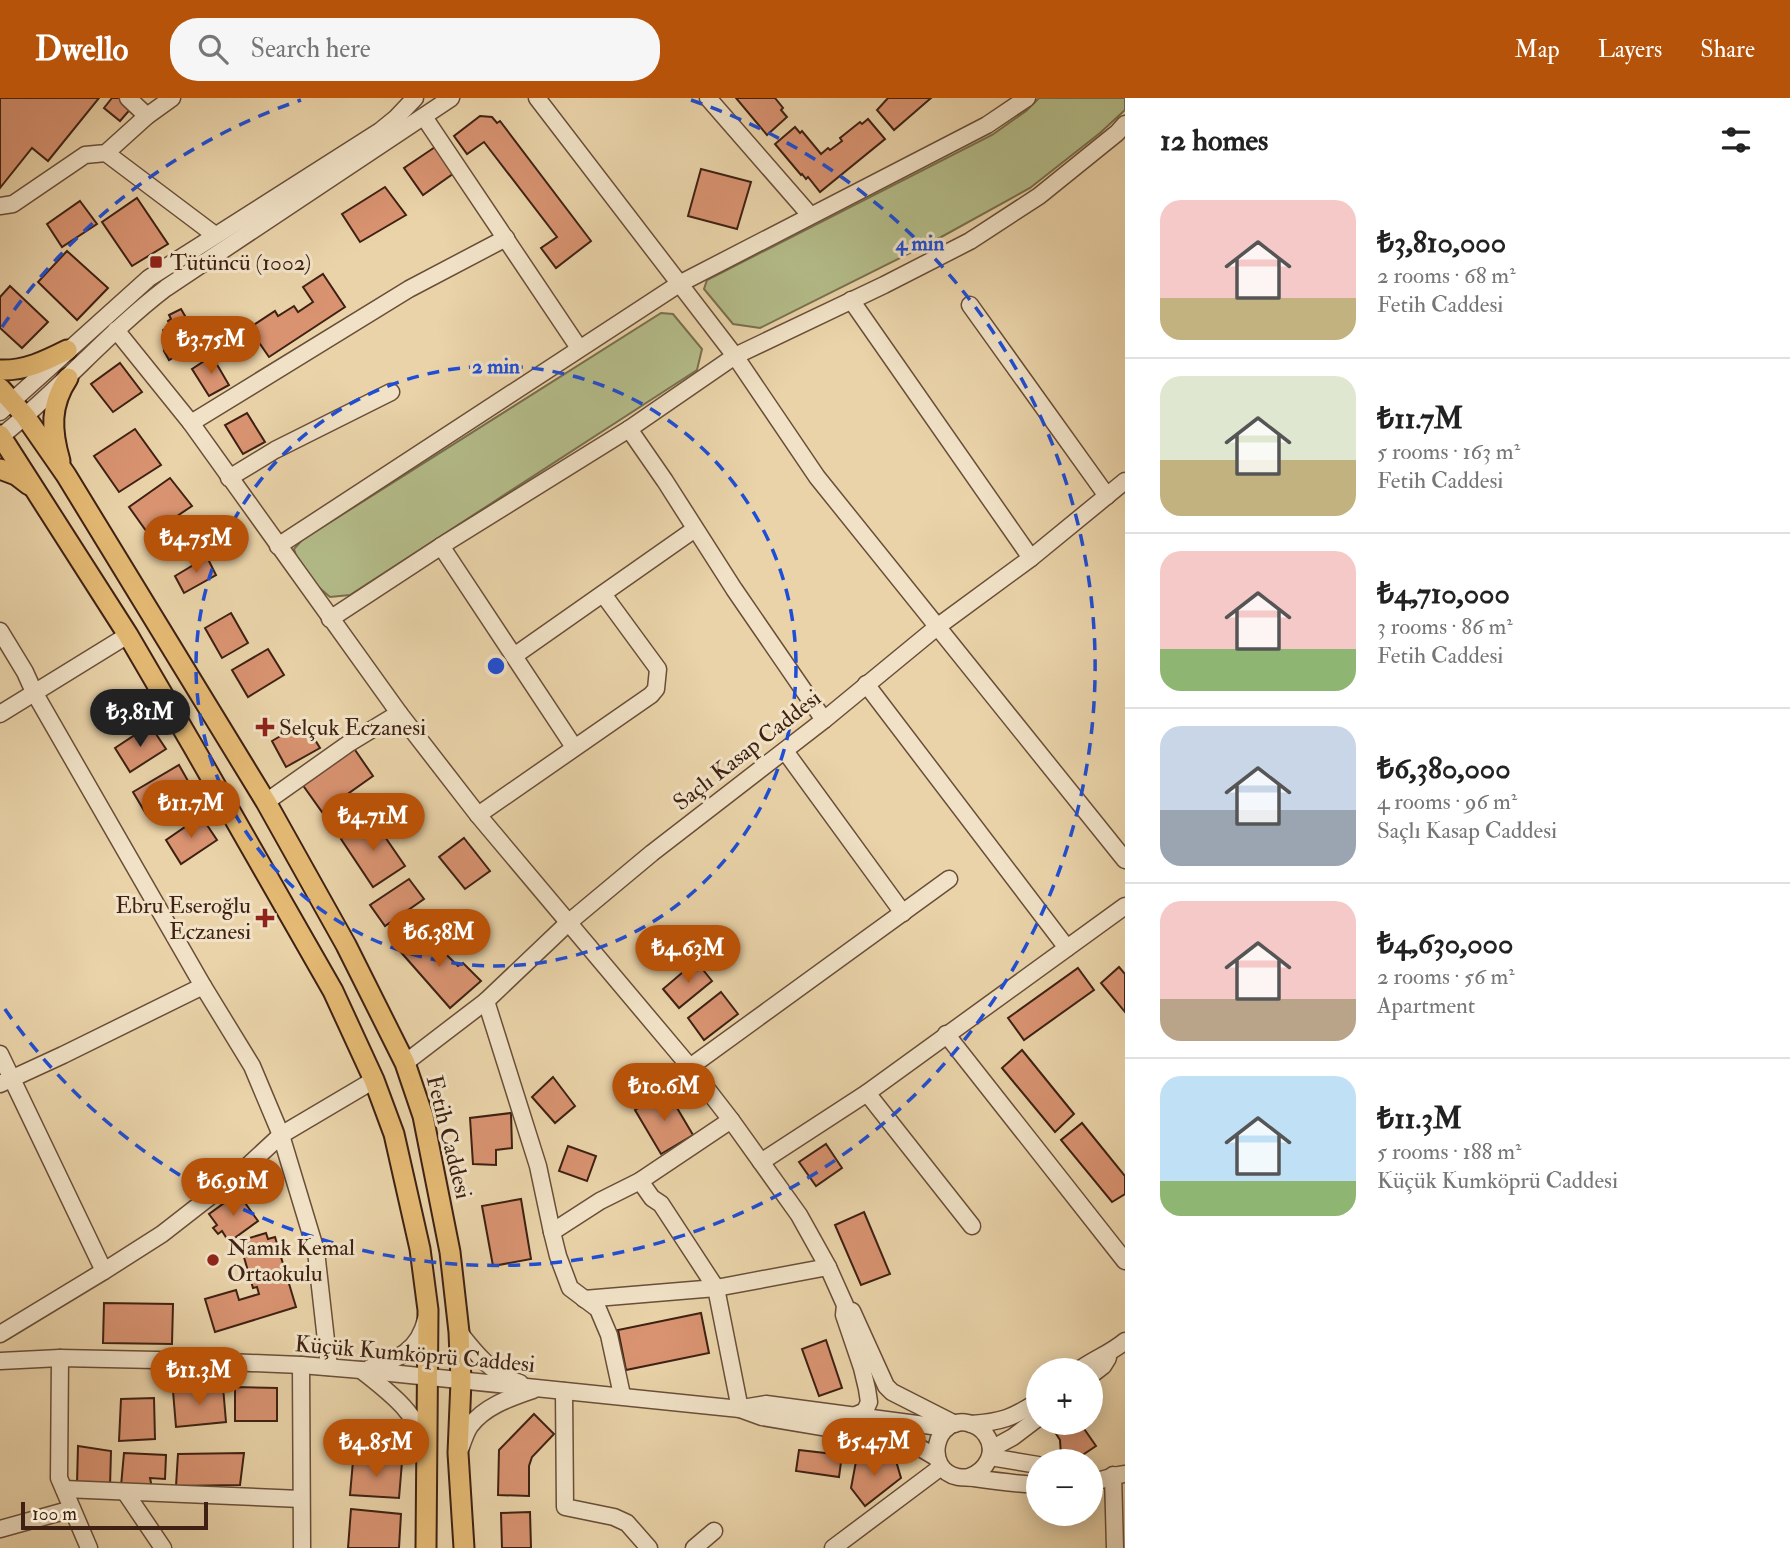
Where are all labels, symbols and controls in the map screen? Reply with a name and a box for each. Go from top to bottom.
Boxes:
search box [170,18,660,81]
text: Dwello [35,29,128,70]
icon: search [194,30,232,68]
text: Search here [250,33,371,65]
text: Map [1515,34,1560,65]
text: Layers [1598,34,1662,65]
text: Share [1700,34,1755,65]
icon: filters [1717,121,1755,159]
text: 12 homes [1160,122,1268,159]
text: ₺3,810,000 [1377,224,1506,261]
icon: home [1216,228,1300,312]
text: 4 min [895,230,944,257]
place label: Tütüncü (1002) [170,248,311,277]
marker: Tütüncü (1002) [148,254,164,270]
text: 2 rooms · 68 m² [1377,261,1516,290]
text: Fetih Caddesi [1377,290,1503,319]
pin: ₺3.75M [154,316,268,376]
text: ₺3.75M [177,324,245,353]
text: 2 min [472,353,520,380]
text: ₺11.7M [1377,400,1463,437]
icon: home [1216,404,1300,488]
text: 5 rooms · 163 m² [1377,437,1520,466]
text: Fetih Caddesi [1377,466,1503,495]
pin: ₺4.75M [139,516,253,575]
text: ₺4.75M [160,523,232,552]
text: ₺4,710,000 [1377,575,1510,612]
icon: home [1216,579,1300,663]
text: 3 rooms · 86 m² [1377,612,1513,641]
text: Fetih Caddesi [1377,641,1503,670]
centre of rings [484,654,508,678]
street label: Saçlı Kasap Caddesi [667,683,828,818]
pin: ₺3.81M [83,690,197,749]
text: ₺3.81M [106,697,174,726]
place label: Selçuk Eczanesi [279,713,426,742]
marker: Selçuk Eczanesi [257,719,273,735]
text: ₺6,380,000 [1377,750,1511,787]
icon: home [1216,754,1300,838]
pin: ₺11.7M [134,780,248,840]
text: 4 rooms · 96 m² [1377,787,1517,816]
text: ₺11.7M [158,788,224,817]
pin: ₺4.71M [316,794,430,853]
text: ₺4.71M [338,801,408,830]
text: Saçlı Kasap Caddesi [1377,816,1557,845]
place label: Ebru Eseroğlu Eczanesi [115,891,251,946]
marker: Ebru Eseroğlu Eczanesi [257,910,273,926]
pin: ₺6.38M [382,910,496,969]
text: ₺6.38M [403,917,475,946]
text: ₺4,630,000 [1377,925,1513,962]
pin: ₺4.63M [631,926,745,985]
icon: home [1216,929,1300,1013]
text: ₺4.63M [651,933,725,962]
text: 2 rooms · 56 m² [1377,962,1515,991]
text: Apartment [1377,991,1475,1020]
pin: ₺10.6M [607,1063,721,1123]
text: ₺10.6M [628,1071,700,1100]
street label: Fetih Caddesi [420,1072,478,1202]
text: ₺11.3M [1377,1100,1462,1137]
icon: home [1216,1104,1300,1188]
text: 5 rooms · 188 m² [1377,1137,1521,1166]
pin: ₺6.91M [176,1158,290,1218]
text: ₺6.91M [197,1166,269,1195]
text: Küçük Kumköprü Caddesi [1377,1166,1618,1195]
place label: Namık Kemal Ortaokulu [227,1233,355,1288]
marker: Namık Kemal Ortaokulu [205,1252,221,1268]
street label: Küçük Kumköprü Caddesi [294,1329,536,1380]
pin: ₺11.3M [142,1348,256,1407]
text: ₺11.3M [166,1355,232,1384]
map controls [1026,1358,1103,1526]
button: + [1026,1358,1103,1435]
pin: ₺5.47M [817,1418,931,1478]
pin: ₺4.85M [319,1420,433,1479]
text: ₺5.47M [838,1426,910,1455]
text: ₺4.85M [339,1427,413,1456]
button: − [1026,1449,1103,1526]
scale bar [21,1499,208,1531]
text: 100 m [32,1502,77,1526]

